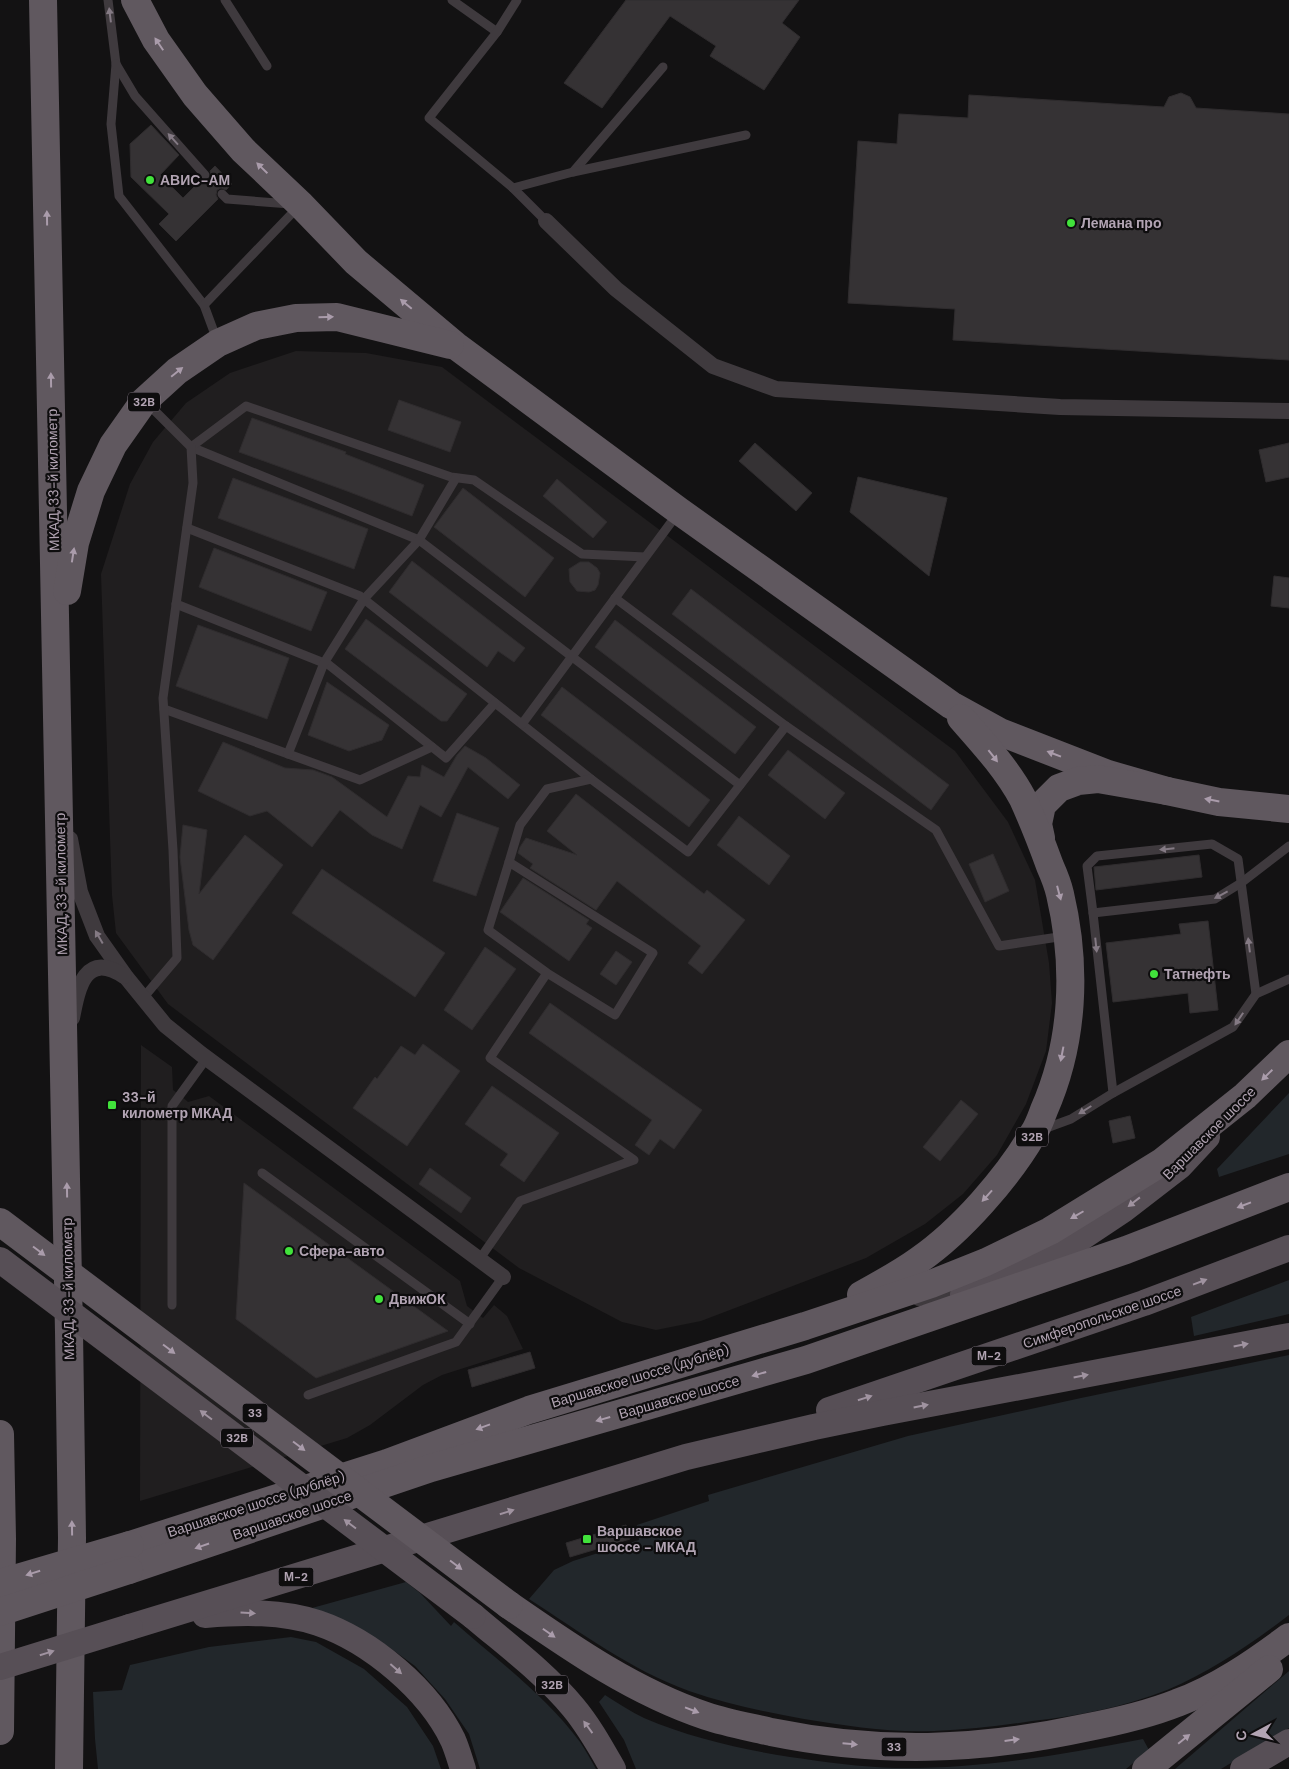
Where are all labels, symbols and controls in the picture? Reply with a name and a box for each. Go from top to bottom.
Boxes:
one-way arrow [106,6,114,22]
one-way arrow [154,37,164,50]
one-way arrow [167,133,179,145]
one-way arrow [257,162,269,174]
place label: АВИС-АМ [160,171,230,189]
marker: АВИС-АМ [144,174,156,186]
one-way arrow [43,210,51,226]
place label: Лемана про [1081,214,1161,232]
marker: Лемана про [1065,217,1077,229]
one-way arrow [399,298,412,309]
one-way arrow [318,313,334,321]
one-way arrow [170,366,183,377]
one-way arrow [46,372,54,388]
road number: 32B [128,392,160,412]
street label: МКАД, 33-й километр [43,409,63,551]
one-way arrow [70,546,78,562]
one-way arrow [988,749,999,762]
one-way arrow [1047,750,1062,757]
one-way arrow [1204,796,1220,804]
street label: МКАД, 33-й километр [51,813,71,955]
one-way arrow [1159,845,1175,853]
one-way arrow [1056,886,1064,901]
one-way arrow [1214,891,1228,899]
one-way arrow [94,931,103,944]
one-way arrow [1245,937,1253,953]
one-way arrow [1093,938,1101,954]
place label: Татнефть [1164,965,1231,983]
marker: Татнефть [1148,968,1160,980]
one-way arrow [1234,1012,1244,1025]
one-way arrow [1058,1046,1066,1062]
one-way arrow [1261,1069,1273,1081]
street label: Варшавское шоссе [1159,1082,1260,1183]
place label: 33-й километр МКАД [122,1088,232,1122]
marker: 33-й километр МКАД [106,1099,118,1111]
one-way arrow [1079,1105,1092,1115]
road number: 32B [1016,1128,1048,1146]
one-way arrow [62,1182,70,1198]
one-way arrow [981,1189,993,1201]
one-way arrow [1128,1197,1141,1208]
one-way arrow [1237,1202,1251,1210]
one-way arrow [1070,1211,1084,1220]
street label: МКАД, 33-й километр [58,1218,78,1360]
place label: Сфера-авто [299,1242,385,1260]
marker: Сфера-авто [283,1245,295,1257]
one-way arrow [32,1246,46,1256]
one-way arrow [1193,1278,1208,1285]
street label: Симферопольское шоссе [1020,1281,1184,1353]
place label: ДвижОК [389,1290,446,1308]
marker: ДвижОК [373,1293,385,1305]
street label: Варшавское шоссе (дублёр) [549,1341,731,1411]
one-way arrow [1233,1341,1248,1349]
one-way arrow [162,1343,175,1354]
road number: М-2 [972,1346,1006,1365]
one-way arrow [752,1370,767,1378]
street label: Варшавское шоссе [617,1372,741,1422]
one-way arrow [1074,1372,1089,1380]
one-way arrow [858,1393,873,1401]
one-way arrow [914,1401,930,1409]
road number: 33 [242,1404,268,1422]
one-way arrow [200,1410,213,1421]
one-way arrow [596,1415,611,1423]
one-way arrow [475,1423,490,1431]
road number: 32B [221,1429,253,1448]
one-way arrow [292,1441,305,1452]
street label: Варшавское шоссе (дублёр) [165,1467,347,1541]
street label: Варшавское шоссе [230,1487,354,1543]
one-way arrow [500,1507,515,1515]
one-way arrow [344,1518,357,1529]
one-way arrow [68,1520,76,1536]
place label: Варшавское шоссе - МКАД [597,1522,696,1556]
marker: Варшавское шоссе - МКАД [581,1533,593,1545]
one-way arrow [195,1542,210,1550]
one-way arrow [449,1560,463,1570]
road number: М-2 [278,1568,314,1586]
one-way arrow [25,1570,40,1578]
one-way arrow [240,1609,256,1617]
one-way arrow [542,1628,556,1638]
one-way arrow [39,1648,54,1656]
one-way arrow [390,1664,403,1675]
road number: 32B [536,1676,568,1694]
one-way arrow [684,1707,699,1714]
north arrow [1229,1709,1279,1759]
one-way arrow [583,1720,593,1734]
text: С [1232,1729,1251,1742]
one-way arrow [1177,1733,1190,1744]
one-way arrow [1004,1736,1020,1744]
road number: 33 [882,1738,906,1756]
one-way arrow [842,1740,858,1748]

